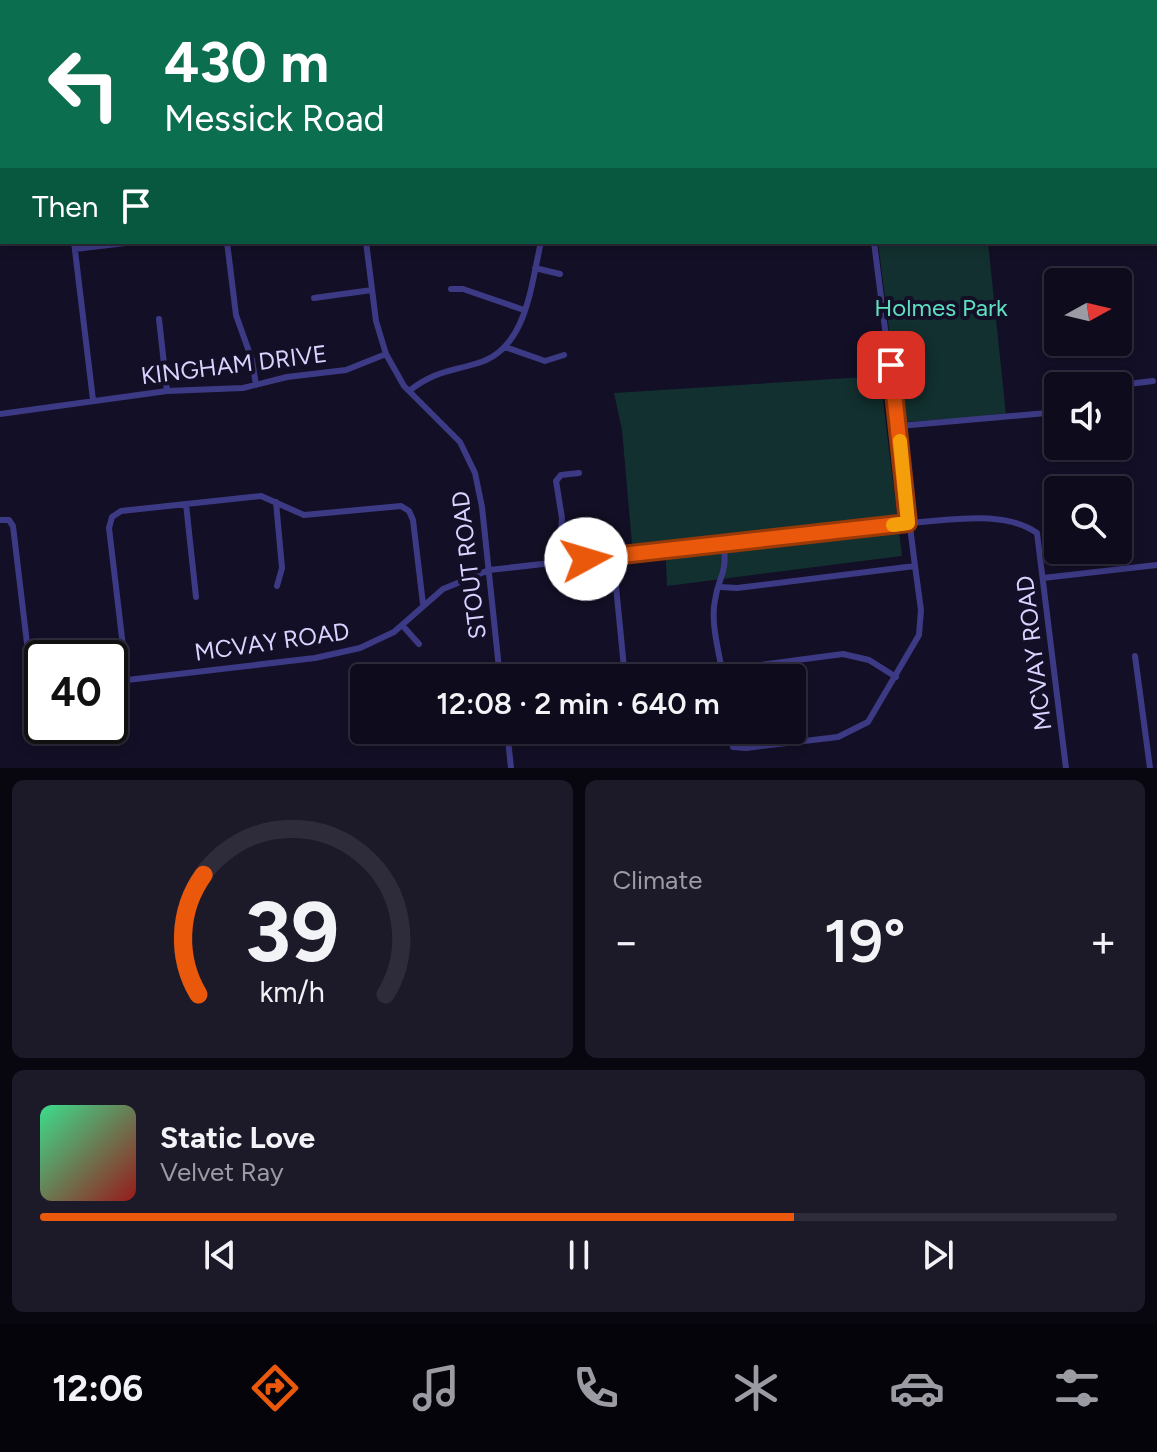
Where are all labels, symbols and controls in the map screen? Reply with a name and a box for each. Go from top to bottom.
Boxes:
text: 430 m [164,29,329,96]
icon: left [32,32,136,136]
text: Messick Road [164,97,385,140]
icon: arrive [114,184,158,228]
text: Then [32,188,98,225]
north arrow [1044,268,1132,356]
map controls [1044,268,1132,564]
park label: Holmes Park [874,293,1008,322]
pin [857,331,925,399]
street label: KINGHAM DRIVE [139,339,329,390]
icon: arrive [869,343,913,387]
button: sound [1044,372,1132,460]
button: search [1044,476,1132,564]
street label: STOUT ROAD [445,489,492,641]
position arrow [544,517,628,601]
street label: MCVAY ROAD [1010,574,1057,732]
street label: MCVAY ROAD [193,616,351,667]
speed limit sign: 40 [24,640,128,744]
text: 12:08 · 2 min · 640 m [436,685,720,722]
text: Climate [613,864,702,896]
text: 39 [245,882,340,982]
text: 19° [824,905,906,977]
text: − [613,915,640,968]
text: + [1090,915,1117,968]
text: km/h [260,975,325,1009]
text: Static Love [160,1119,315,1156]
text: Velvet Ray [160,1156,284,1188]
icon: previous [198,1233,242,1277]
icon: pause [557,1233,601,1277]
icon: next [916,1233,960,1277]
icon: directions [247,1360,303,1416]
icon: music [408,1360,464,1416]
icon: phone [568,1360,624,1416]
icon: climate [728,1360,784,1416]
icon: car [889,1360,945,1416]
icon: filters [1049,1360,1105,1416]
text: 12:06 [52,1367,143,1410]

